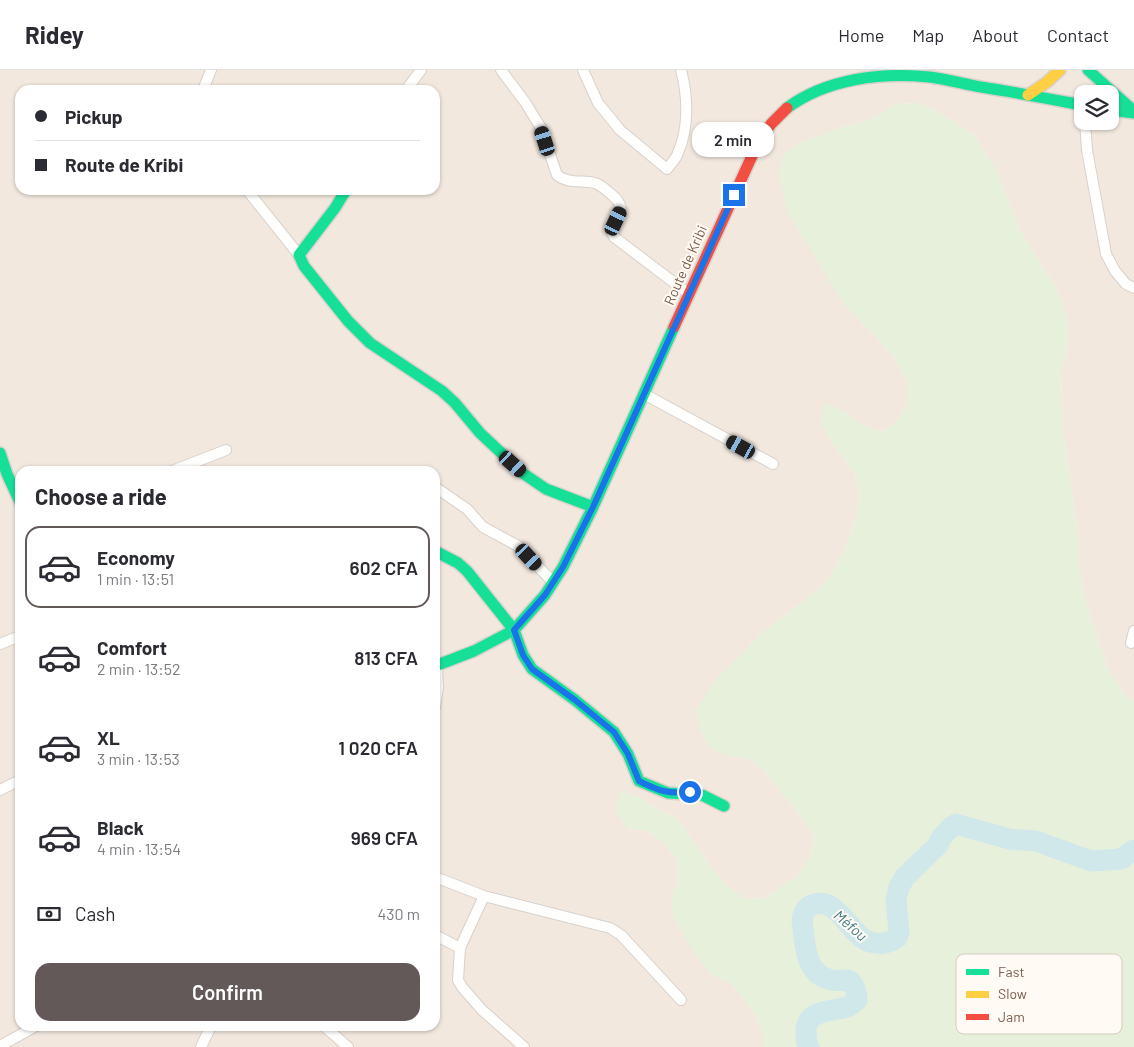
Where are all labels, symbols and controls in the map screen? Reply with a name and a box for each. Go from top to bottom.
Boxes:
text: Ridey [25,20,84,49]
text: Home [838,24,884,46]
text: Map [912,24,944,46]
text: About [972,24,1019,46]
text: Contact [1047,24,1109,46]
map controls [1074,85,1119,130]
button: layers [1074,85,1119,130]
text: Pickup [65,105,123,128]
callout: 2 min [693,122,775,158]
car [533,124,556,158]
text: 2 min [714,130,752,149]
text: Route de Kribi [65,153,183,176]
route end [723,184,745,206]
car [602,204,629,238]
street label: Route de Kribi [660,223,710,307]
car [724,433,757,461]
car [496,448,529,480]
text: Choose a ride [35,483,167,509]
car [513,541,544,573]
icon: car [37,545,82,590]
text: Economy [97,546,175,569]
text: 602 CFA [350,556,418,579]
text: 1 min · 13:51 [97,569,174,588]
icon: car [37,635,82,680]
text: Comfort [97,636,167,659]
text: 813 CFA [354,646,418,669]
text: 2 min · 13:52 [97,659,181,678]
icon: car [37,725,82,770]
text: XL [97,726,120,749]
text: 1 020 CFA [338,736,418,759]
text: 3 min · 13:53 [97,749,180,768]
route start [679,781,701,803]
icon: car [37,815,82,860]
text: Black [97,816,144,839]
text: 969 CFA [351,826,418,849]
text: 4 min · 13:54 [97,839,181,858]
icon: cash [35,900,63,928]
text: Cash [75,902,116,925]
text: 430 m [377,904,420,923]
water label: Méfou [831,906,872,944]
legend [956,954,1122,1034]
button: Confirm [35,963,420,1021]
text: Fast [998,963,1024,980]
text: Slow [998,985,1027,1002]
text: Jam [998,1008,1025,1025]

